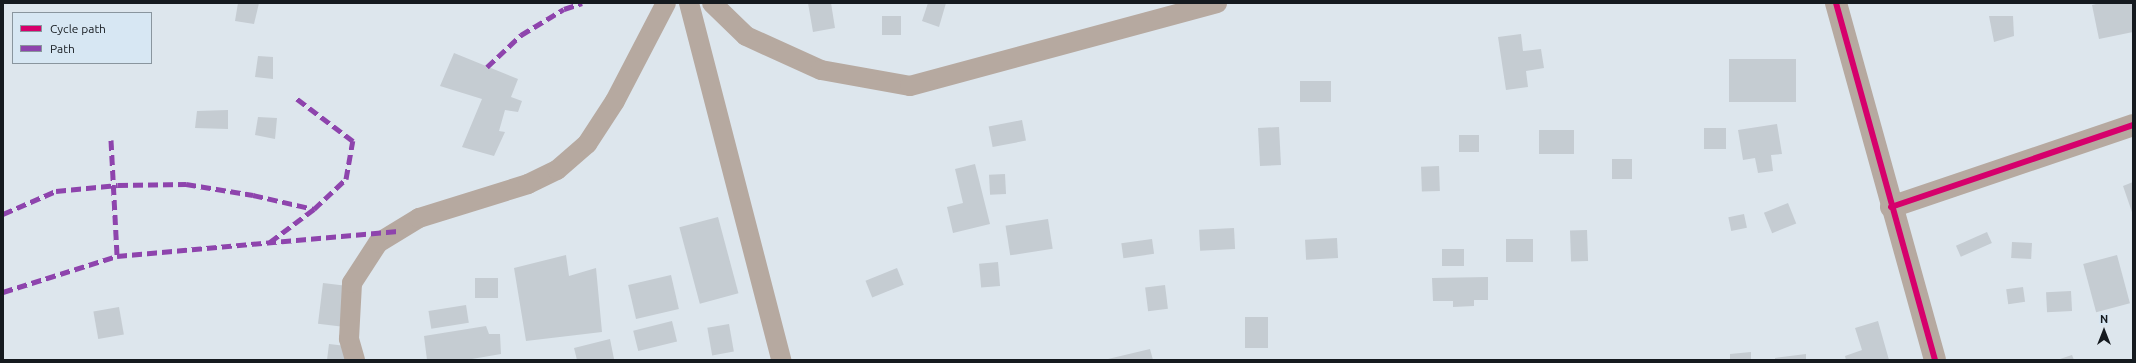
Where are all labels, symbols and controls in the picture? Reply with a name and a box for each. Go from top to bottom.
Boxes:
legend [12,12,152,64]
text: Cycle path [50,22,106,35]
text: Path [50,42,75,55]
north arrow [2084,311,2124,351]
text: N [2100,313,2108,325]

